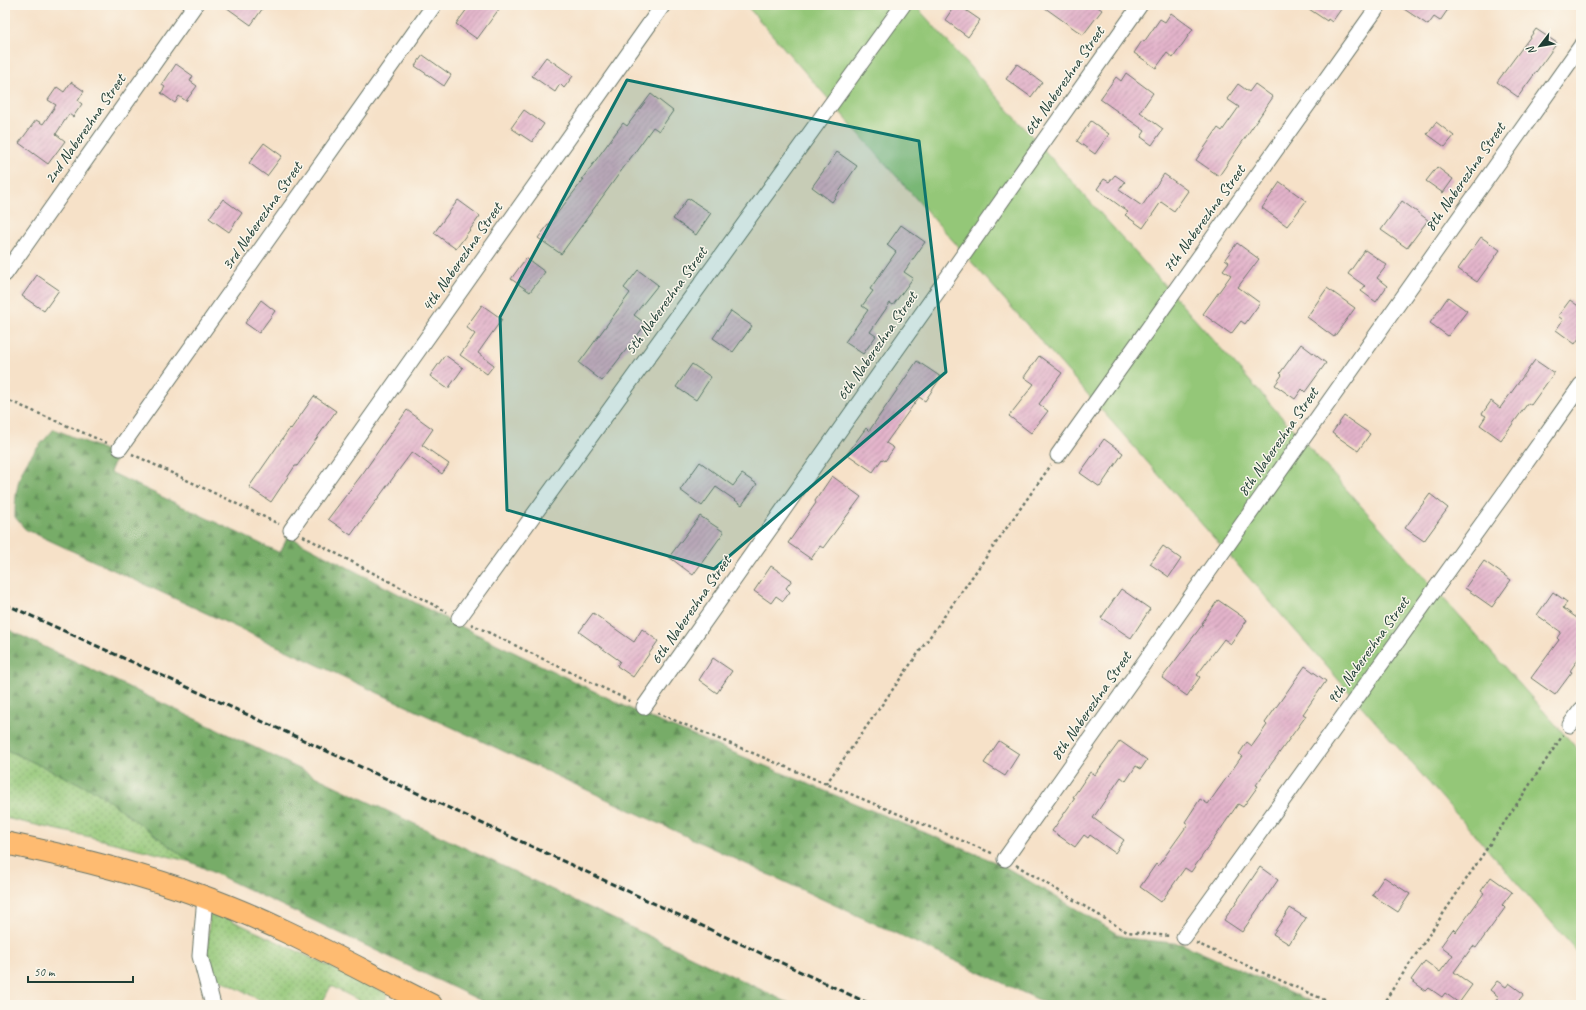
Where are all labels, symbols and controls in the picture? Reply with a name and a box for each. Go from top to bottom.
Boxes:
street label: 6th Naberezhna Street [1019,21,1110,139]
north arrow [1520,26,1560,66]
text: N [1523,43,1539,58]
street label: 2nd Naberezhna Street [40,69,131,188]
street label: 8th Naberezhna Street [1420,117,1511,235]
street label: 3rd Naberezhna Street [217,157,308,274]
street label: 7th Naberezhna Street [1158,160,1251,277]
street label: 4th Naberezhna Street [417,197,508,315]
street label: 5th Naberezhna Street [620,242,713,359]
street label: 6th Naberezhna Street [832,286,923,404]
street label: 8th Naberezhna Street [1233,382,1324,500]
street label: 6th Naberezhna Street [646,550,737,668]
street label: 9th Naberezhna Street [1322,592,1415,709]
street label: 8th Naberezhna Street [1046,646,1137,764]
scale bar [28,958,133,984]
text: 50 m [34,964,56,980]

